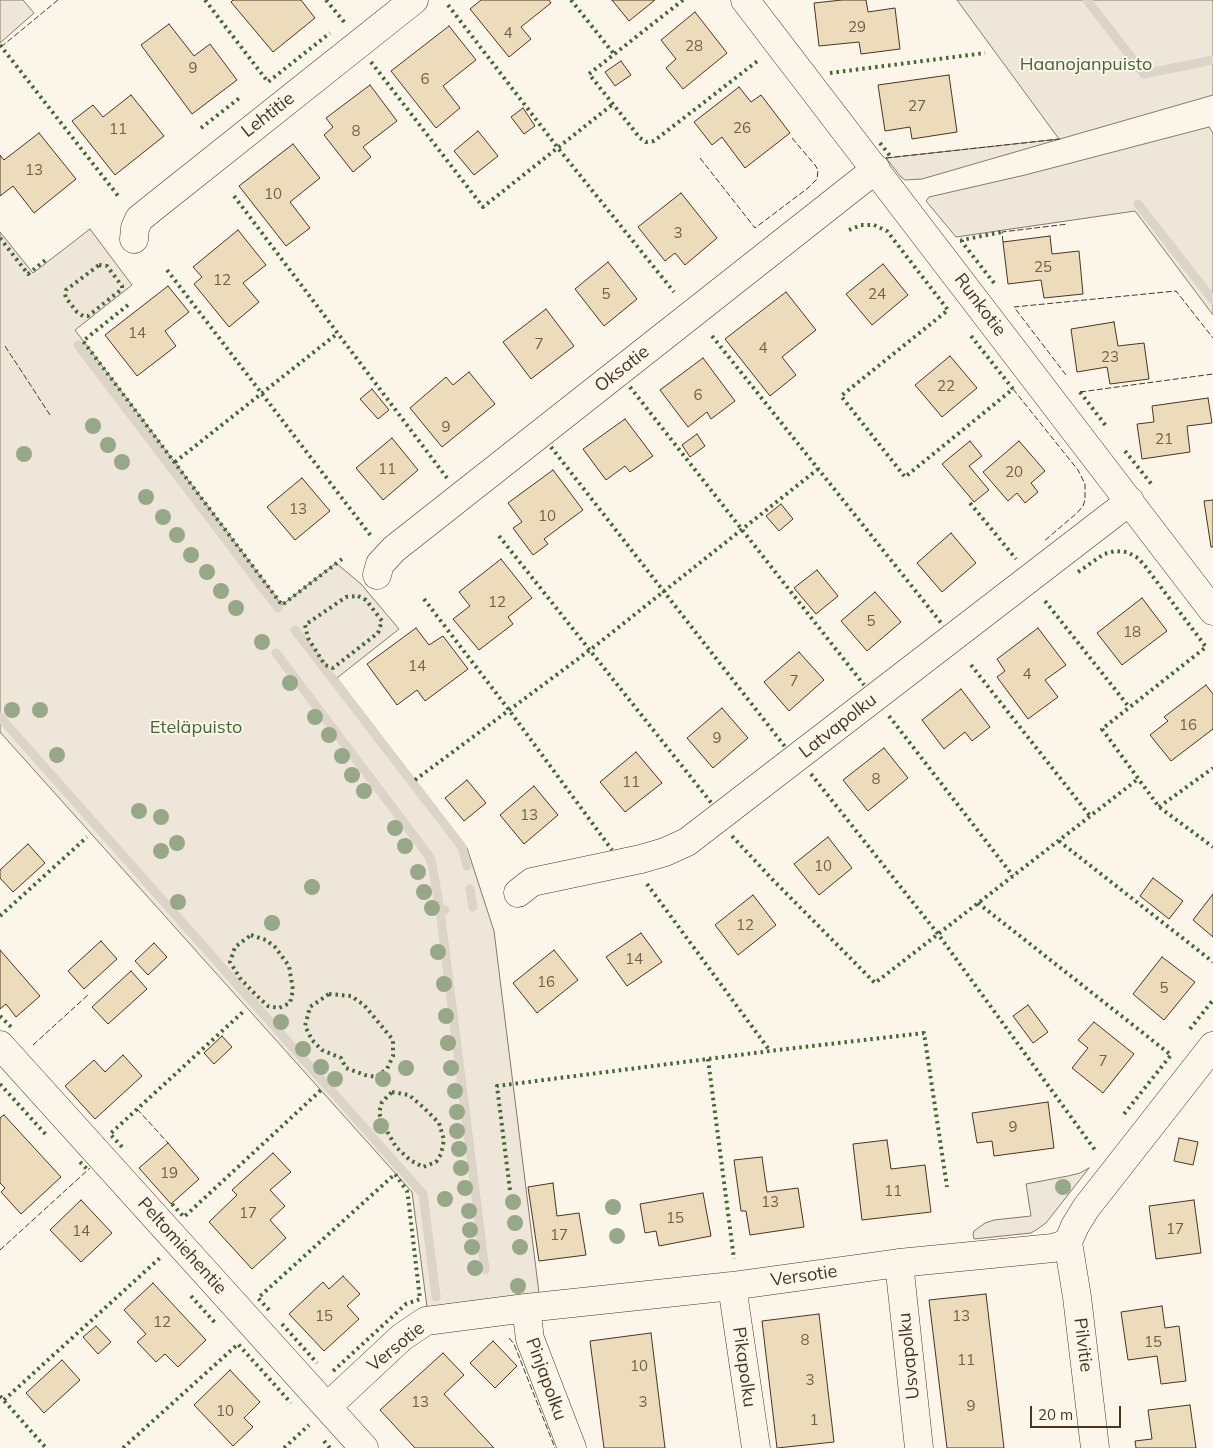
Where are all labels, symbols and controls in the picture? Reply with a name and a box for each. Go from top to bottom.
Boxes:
house number: 29 [848,18,866,36]
house number: 4 [504,24,512,42]
house number: 28 [685,37,703,55]
park label: Haanojanpuisto [1020,54,1152,76]
house number: 9 [189,59,197,77]
house number: 6 [421,70,429,88]
street label: Lehtitie [237,88,299,142]
house number: 27 [908,97,926,115]
house number: 26 [733,119,751,137]
house number: 11 [109,120,127,138]
house number: 8 [352,122,360,140]
house number: 13 [25,161,43,179]
house number: 10 [264,185,282,203]
house number: 3 [674,224,682,242]
house number: 25 [1034,258,1052,276]
street label: Runkotie [949,269,1011,341]
house number: 12 [213,271,231,289]
house number: 5 [602,285,610,303]
house number: 24 [868,285,886,303]
house number: 14 [128,324,146,342]
house number: 7 [535,335,543,353]
house number: 4 [759,339,767,357]
street label: Oksatie [590,341,654,397]
house number: 23 [1101,348,1119,366]
house number: 22 [937,377,955,395]
house number: 6 [694,386,702,404]
house number: 9 [442,418,450,436]
house number: 21 [1155,430,1173,448]
house number: 11 [378,460,396,478]
house number: 20 [1005,463,1023,481]
house number: 13 [289,500,307,518]
house number: 10 [538,507,556,525]
house number: 12 [488,593,506,611]
house number: 5 [867,612,875,630]
house number: 18 [1123,623,1141,641]
house number: 14 [408,657,426,675]
house number: 4 [1023,665,1031,683]
house number: 7 [790,672,798,690]
street label: Latvapolku [795,689,881,763]
house number: 16 [1179,716,1197,734]
park label: Eteläpuisto [150,717,242,739]
house number: 9 [713,729,721,747]
house number: 8 [872,770,880,788]
house number: 11 [622,773,640,791]
house number: 13 [520,806,538,824]
house number: 10 [814,857,832,875]
house number: 12 [736,916,754,934]
house number: 14 [625,950,643,968]
house number: 16 [537,973,555,991]
house number: 5 [1160,979,1168,997]
house number: 7 [1099,1052,1107,1070]
house number: 9 [1009,1118,1017,1136]
house number: 19 [160,1164,178,1182]
house number: 11 [884,1182,902,1200]
street label: Peltomiehentie [133,1193,231,1299]
house number: 13 [761,1193,779,1211]
house number: 17 [239,1204,257,1222]
house number: 15 [666,1209,684,1227]
house number: 17 [1166,1220,1184,1238]
house number: 14 [72,1222,90,1240]
house number: 17 [550,1226,568,1244]
street label: Versotie [769,1261,839,1291]
house number: 15 [315,1307,333,1325]
house number: 13 [952,1307,970,1325]
street label: Usvapolku [894,1312,924,1400]
house number: 12 [153,1313,171,1331]
street label: Versotie [363,1317,429,1377]
street label: Pilvitie [1069,1317,1097,1373]
street label: Pikapolku [728,1325,760,1409]
house number: 8 [801,1331,809,1349]
house number: 15 [1144,1333,1162,1351]
street label: Pinjapolku [521,1335,571,1423]
house number: 11 [957,1351,975,1369]
house number: 10 [630,1357,648,1375]
house number: 3 [806,1371,814,1389]
house number: 13 [411,1393,429,1411]
house number: 3 [639,1393,647,1411]
scale bar [1033,1396,1124,1428]
house number: 9 [967,1397,975,1415]
house number: 10 [216,1402,234,1420]
text: 20 m [1038,1405,1073,1424]
house number: 1 [810,1411,818,1429]

